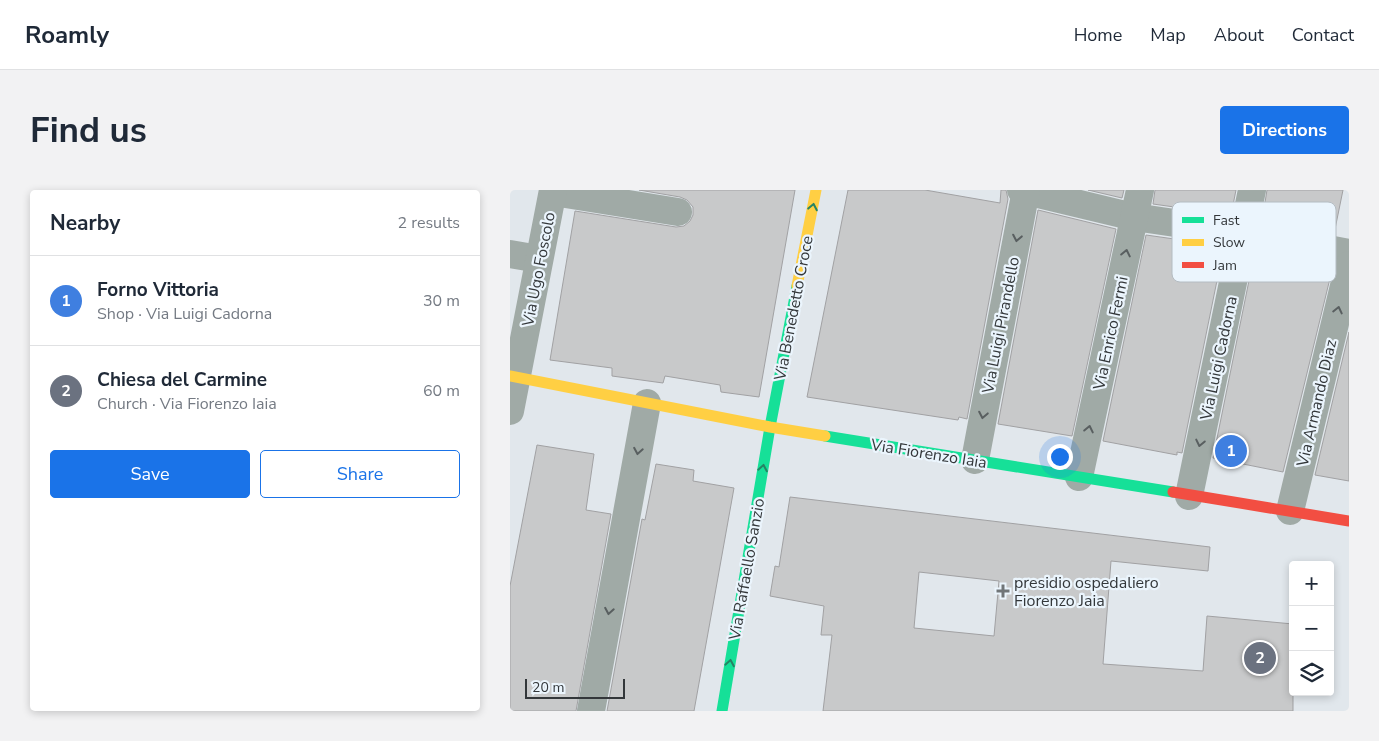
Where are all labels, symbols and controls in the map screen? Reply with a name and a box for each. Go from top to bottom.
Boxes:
text: Roamly [25,19,109,51]
text: Home [1074,23,1122,47]
text: Map [1150,23,1186,47]
text: About [1214,23,1264,47]
text: Contact [1292,23,1354,47]
button: Directions [1220,106,1349,154]
text: Find us [30,107,147,154]
legend [1172,202,1336,282]
one-way arrow [807,203,818,212]
text: Nearby [50,209,120,237]
street label: Via Ugo Foscolo [517,210,561,329]
text: Fast [1213,211,1239,230]
text: 2 results [398,212,460,234]
one-way arrow [1012,233,1022,242]
text: Slow [1213,233,1245,252]
street label: Via Benedetto Croce [769,234,819,383]
one-way arrow [1121,249,1131,257]
street label: Via Luigi Pirandello [977,255,1025,396]
text: Jam [1212,256,1237,275]
street label: Via Enrico Fermi [1088,274,1134,393]
text: Forno Vittoria [97,277,219,303]
text: 1 [61,290,71,312]
text: 30 m [423,290,460,312]
street label: Via Luigi Cadorna [1195,294,1243,423]
text: Shop · Via Luigi Cadorna [97,303,272,325]
one-way arrow [1332,306,1343,315]
street label: Via Armando Diaz [1291,338,1342,470]
text: Chiesa del Carmine [97,367,267,393]
text: 2 [61,380,71,402]
text: 60 m [423,380,460,402]
text: Church · Via Fiorenzo Iaia [97,393,277,415]
one-way arrow [979,410,989,419]
one-way arrow [1084,425,1094,434]
pin: 1 [1215,432,1247,470]
street label: Via Fiorenzo Iaia [868,434,988,474]
one-way arrow [1195,439,1206,448]
your location [1047,444,1073,470]
one-way arrow [634,446,644,455]
button: Save [50,450,250,498]
button: Share [260,450,460,498]
one-way arrow [757,464,767,473]
street label: Via Raffaello Sanzio [724,496,770,643]
map controls [1289,561,1334,696]
button: + [1289,561,1334,606]
place label: presidio ospedaliero Fiorenzo Jaia [1014,572,1159,612]
marker: presidio ospedaliero Fiorenzo Jaia [996,584,1010,598]
one-way arrow [605,606,615,615]
button: − [1289,606,1334,651]
pin: 2 [1244,639,1276,677]
button: layers [1289,651,1334,696]
one-way arrow [724,659,734,667]
scale bar [525,676,625,699]
text: 20 m [532,678,564,697]

